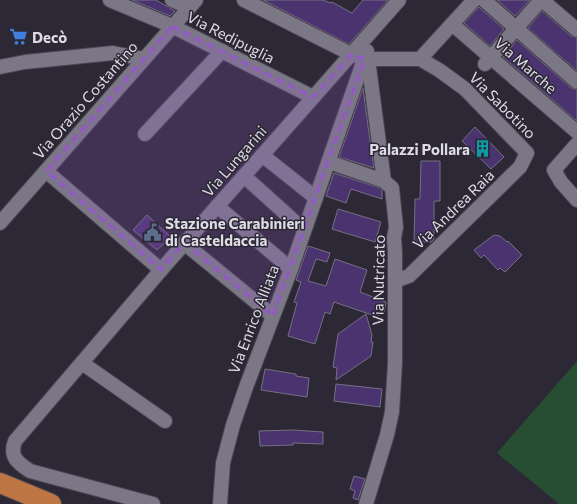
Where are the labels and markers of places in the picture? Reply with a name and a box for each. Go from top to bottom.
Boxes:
supermarket icon: Decò [9,27,29,47]
place label: Decò [32,28,67,46]
building icon: Palazzi Pollara [473,139,493,159]
place label: Palazzi Pollara [369,140,470,158]
place label: Stazione Carabinieri di Casteldaccia [165,214,305,249]
public building icon: Stazione Carabinieri di Casteldaccia [142,222,162,242]

